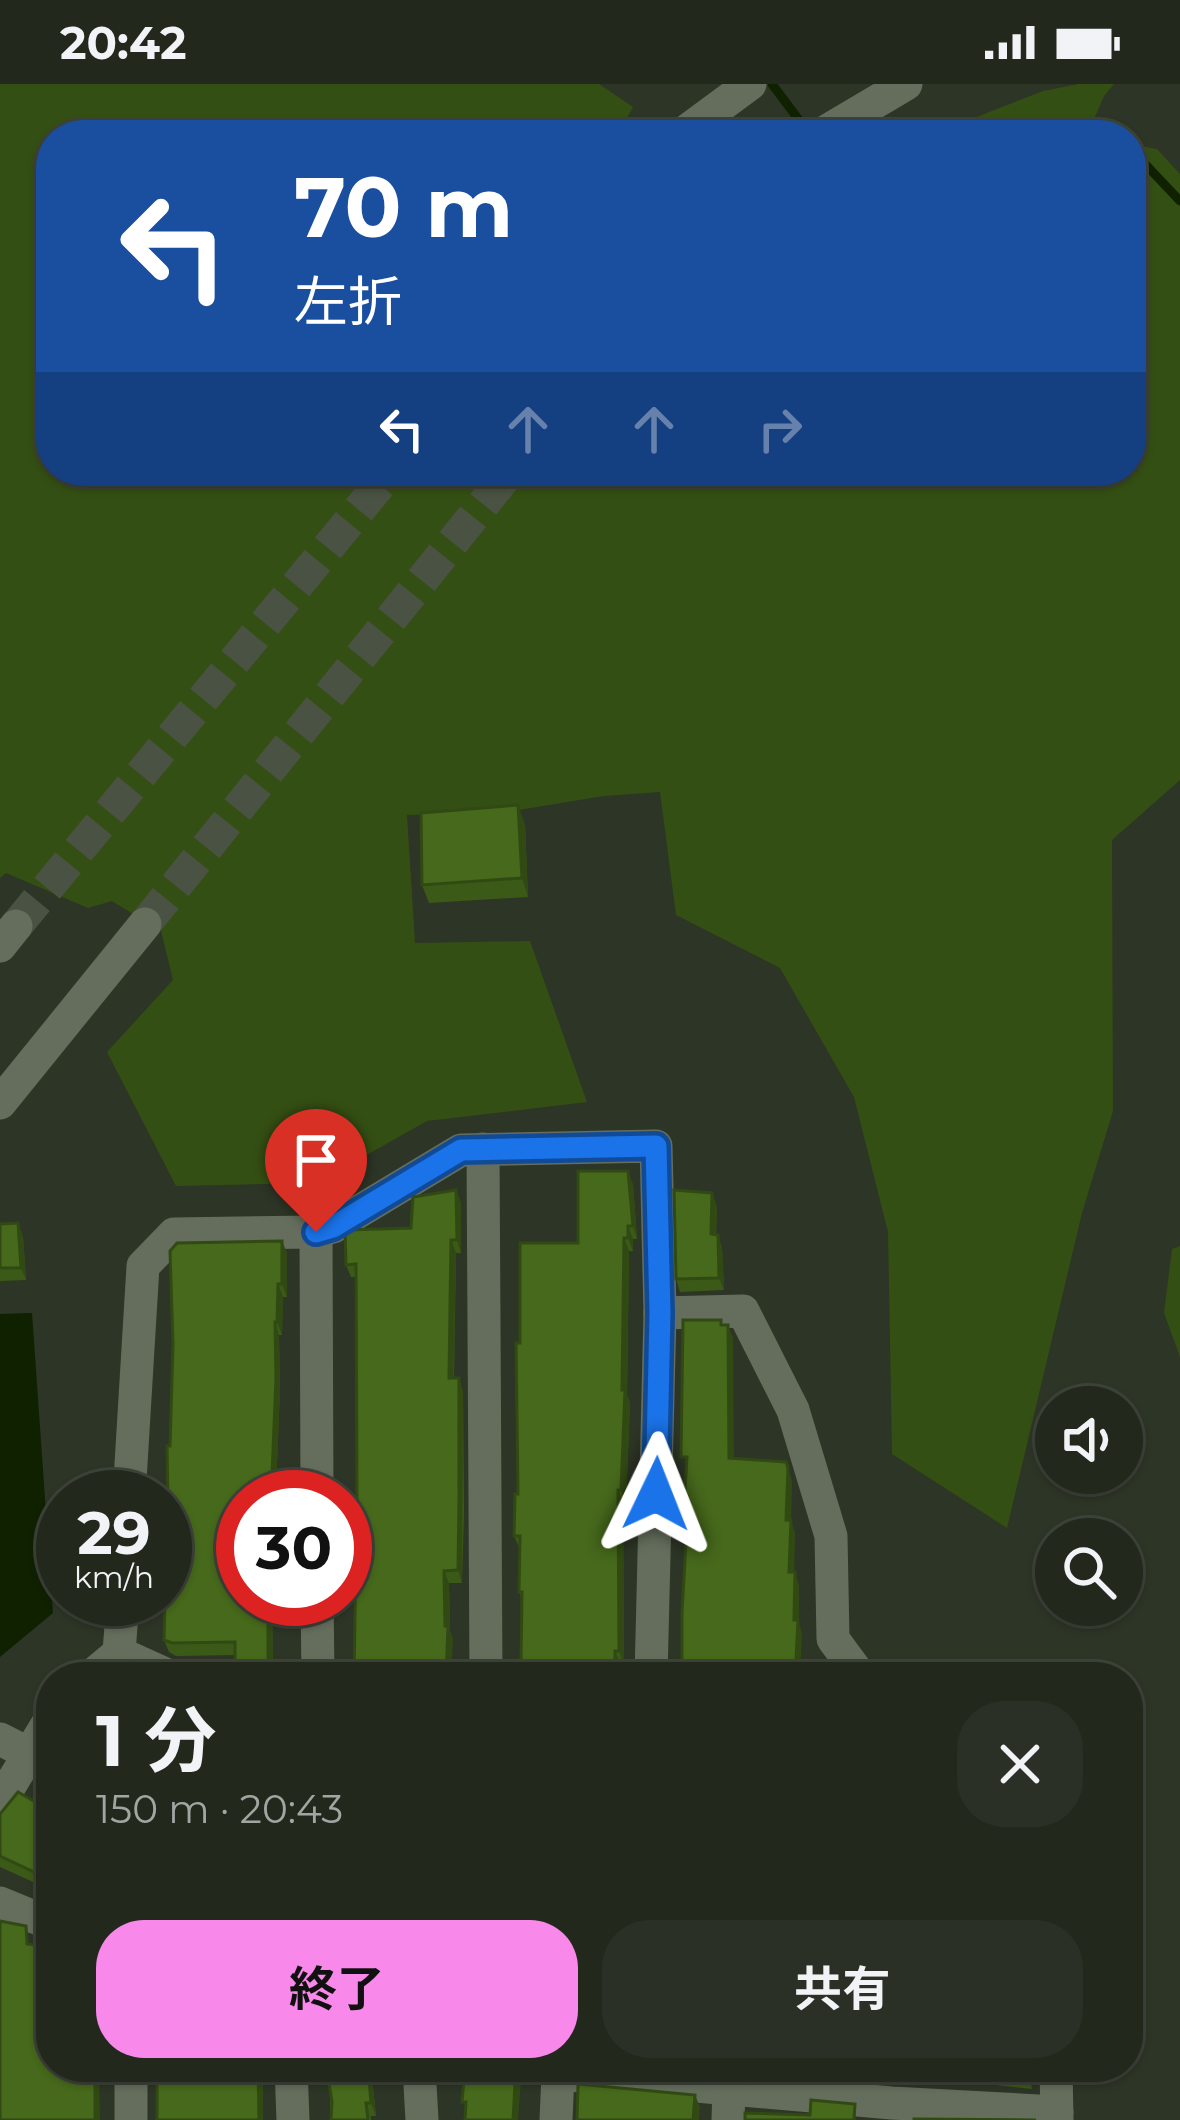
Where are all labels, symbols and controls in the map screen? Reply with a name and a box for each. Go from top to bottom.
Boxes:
text: 20:42 [60,15,186,70]
text: 70 m [294,156,513,258]
icon: left [96,168,252,324]
text: 左折 [294,269,402,335]
icon: left [369,396,435,462]
icon: ahead [495,396,561,462]
icon: ahead [621,396,687,462]
icon: right [747,396,813,462]
pin [265,1109,367,1232]
icon: arrive [283,1127,349,1193]
map controls [1035,1386,1143,1626]
button: sound [1035,1386,1143,1494]
position arrow [593,1431,719,1557]
speed limit sign: 30 [216,1470,372,1626]
text: 29 [77,1496,151,1569]
button: search [1035,1518,1143,1626]
text: km/h [74,1559,154,1596]
text: 1 分 [96,1696,217,1784]
button: close [957,1701,1083,1827]
text: 150 m · 20:43 [96,1785,343,1833]
button: 終了 [96,1920,578,2058]
button: 共有 [602,1920,1083,2058]

